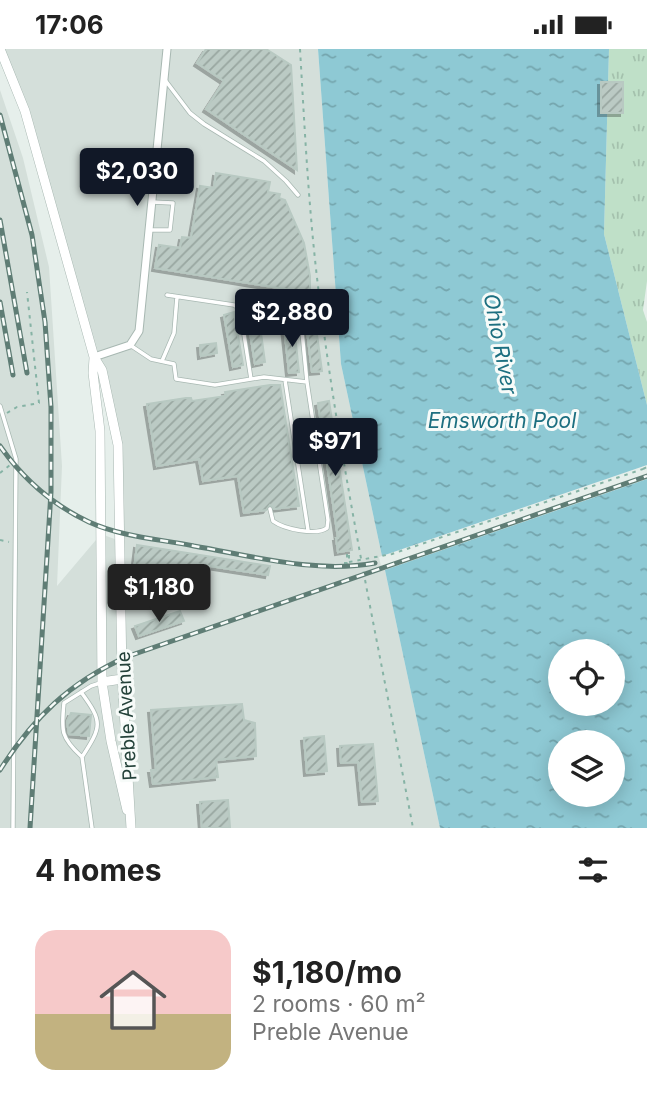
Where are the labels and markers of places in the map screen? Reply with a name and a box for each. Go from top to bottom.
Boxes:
pin: $2,030 [80,149,194,208]
pin: $2,880 [235,289,349,349]
pin: $971 [294,419,376,478]
pin: $1,180 [102,565,216,624]

